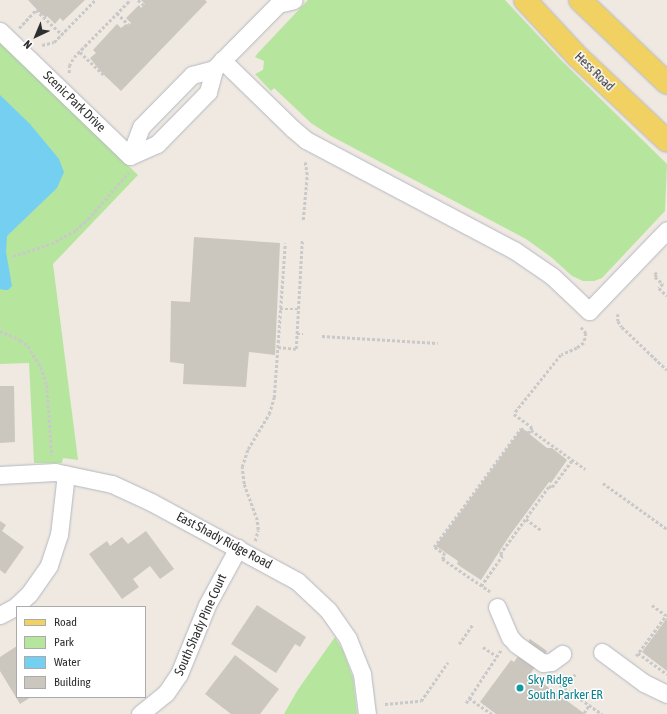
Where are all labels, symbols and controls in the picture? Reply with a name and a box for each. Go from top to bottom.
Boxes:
north arrow [16,16,56,56]
text: N [21,38,34,51]
street label: Hess Road [571,49,617,95]
street label: Scenic Park Drive [40,68,108,136]
street label: East Shady Ridge Road [173,509,275,573]
street label: South Shady Pine Court [172,572,230,678]
legend [16,606,146,698]
text: Road [54,615,77,629]
text: Park [54,635,74,649]
text: Water [54,655,80,669]
place label: Sky Ridge South Parker ER [528,673,603,704]
text: Building [54,675,91,689]
marker: Sky Ridge South Parker ER [515,683,525,693]

